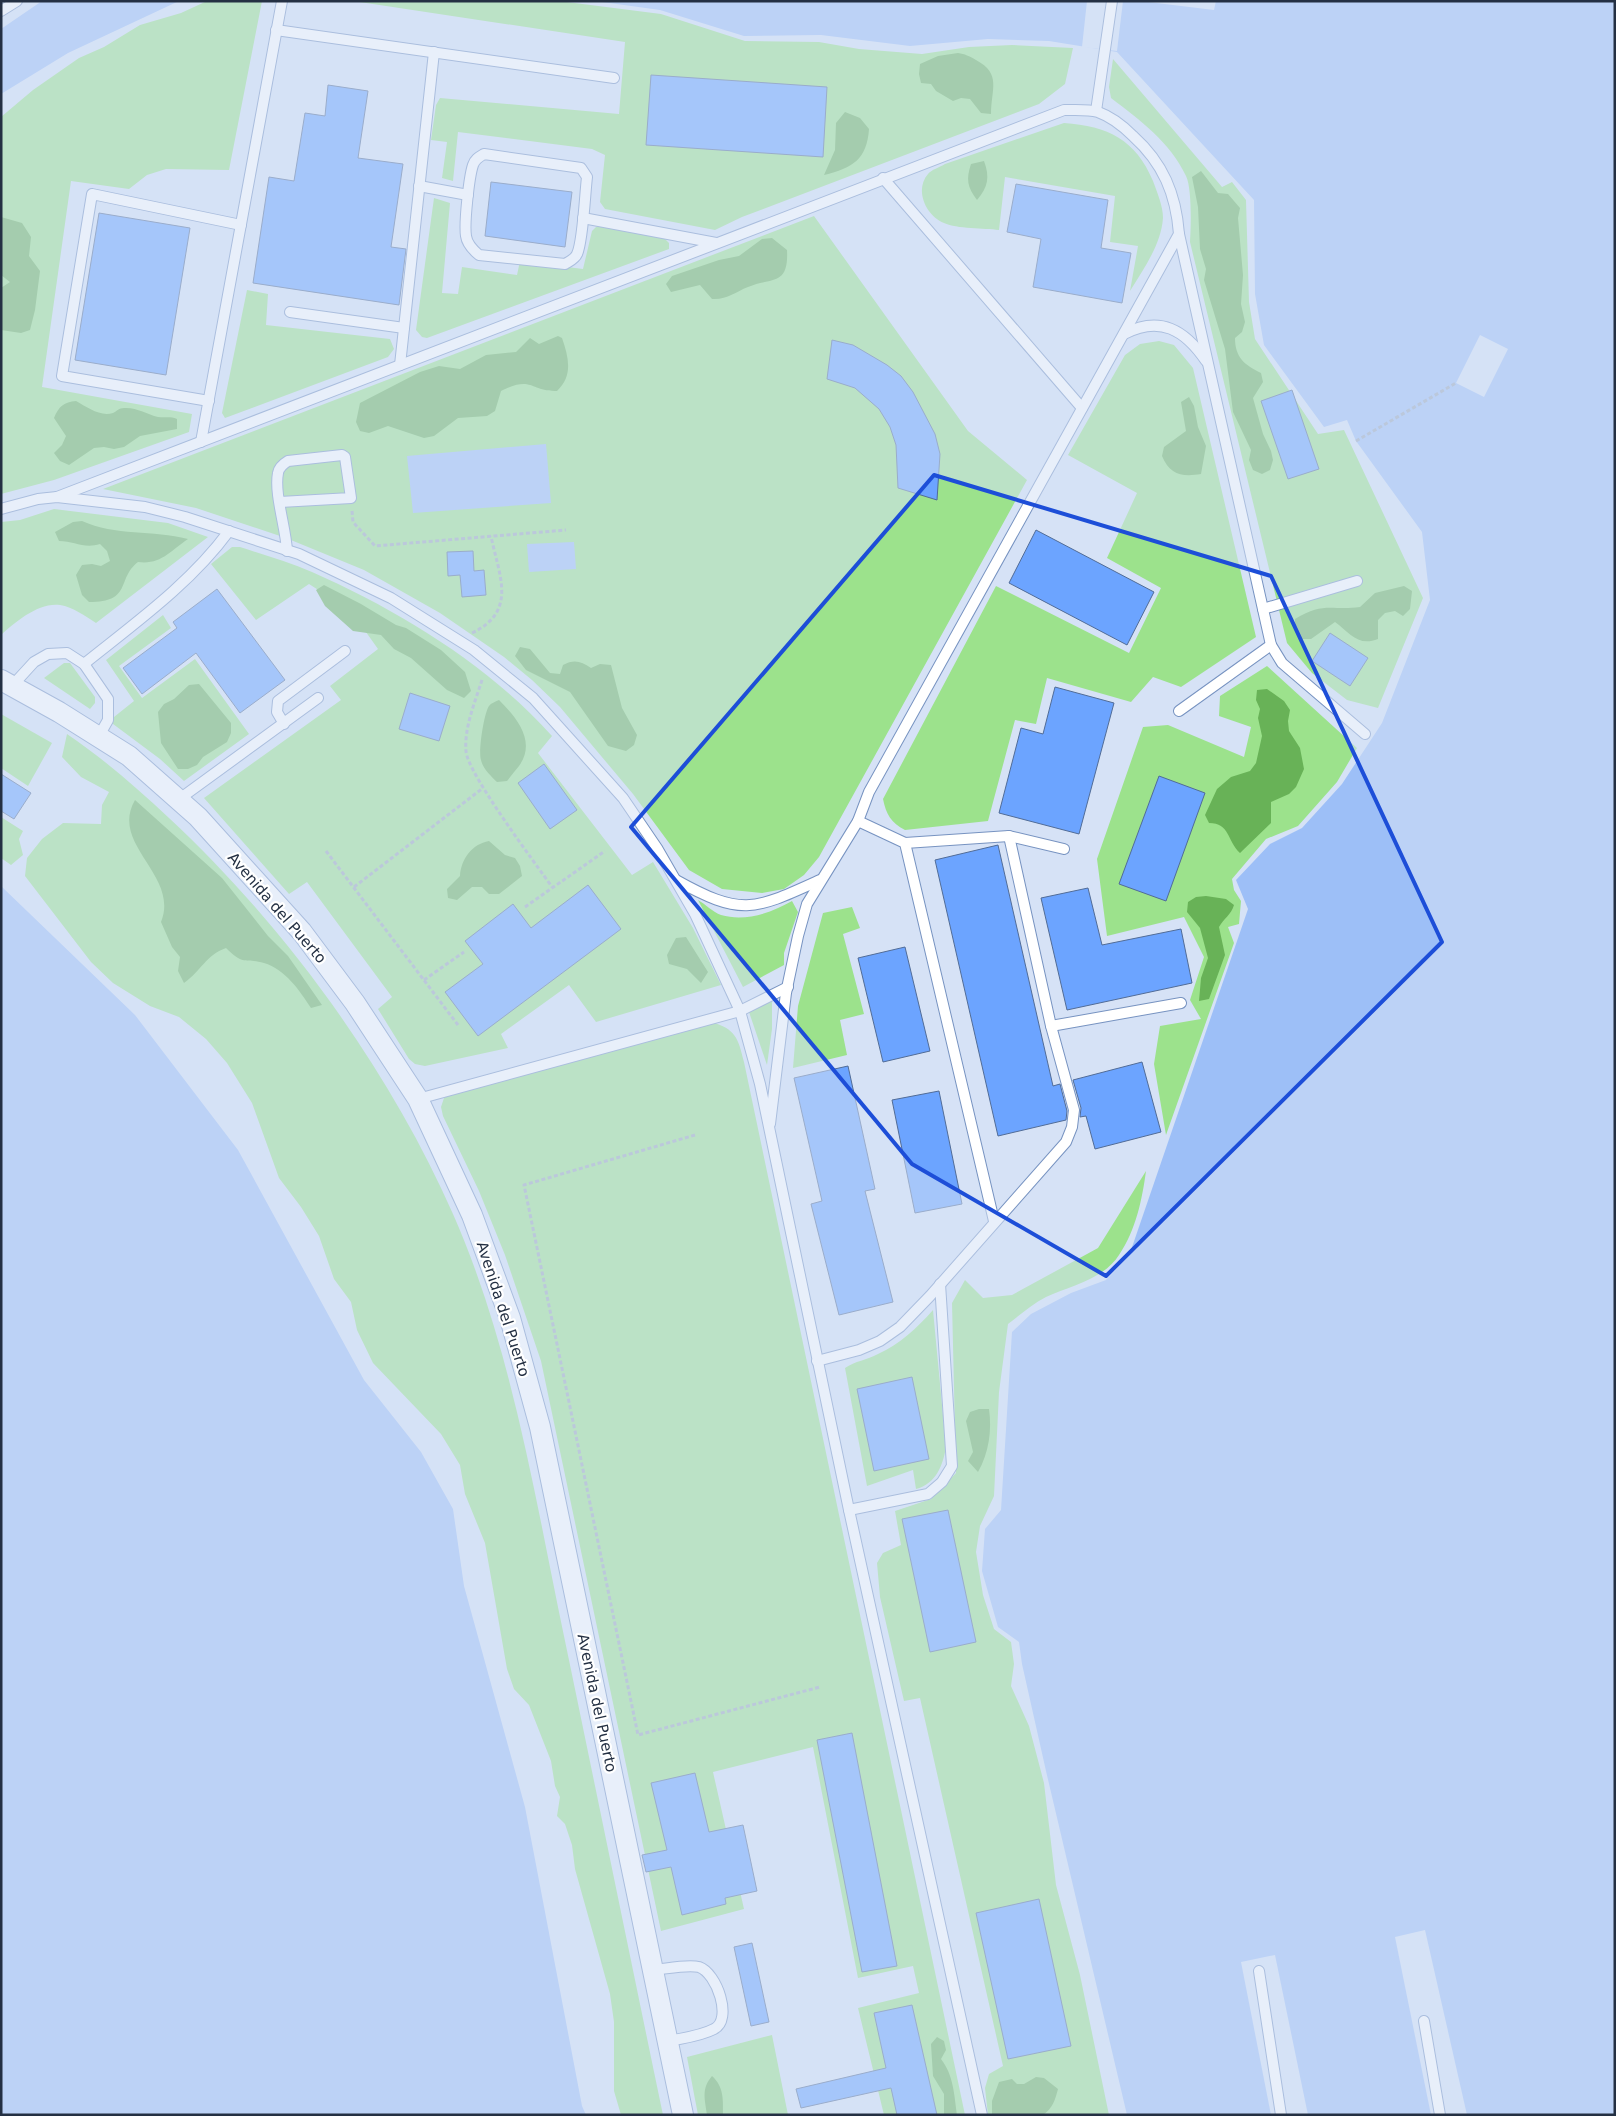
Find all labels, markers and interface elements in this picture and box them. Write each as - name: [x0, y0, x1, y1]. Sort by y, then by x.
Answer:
- street label: Avenida del Puerto: [224, 849, 330, 967]
- street label: Avenida del Puerto: [473, 1239, 533, 1379]
- street label: Avenida del Puerto: [574, 1632, 620, 1774]

